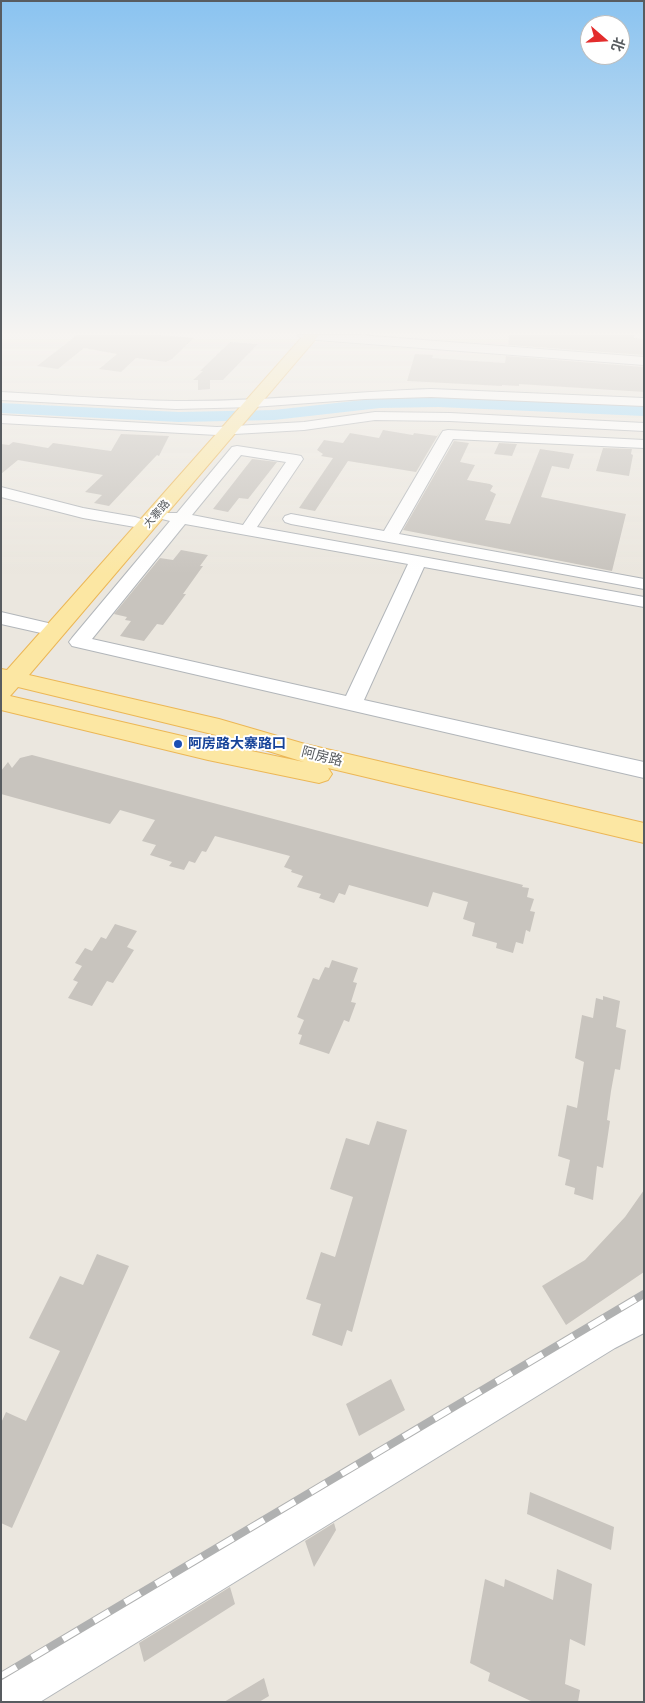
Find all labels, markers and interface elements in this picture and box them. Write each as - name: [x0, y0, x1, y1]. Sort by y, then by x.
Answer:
- north arrow: [580, 15, 630, 65]
- text: 北: [607, 35, 630, 54]
- street label: 大寨路: [141, 497, 173, 531]
- place label: 阿房路大寨路口: [188, 736, 286, 752]
- marker: 阿房路大寨路口: [172, 738, 184, 750]
- street label: 阿房路: [300, 744, 344, 770]

